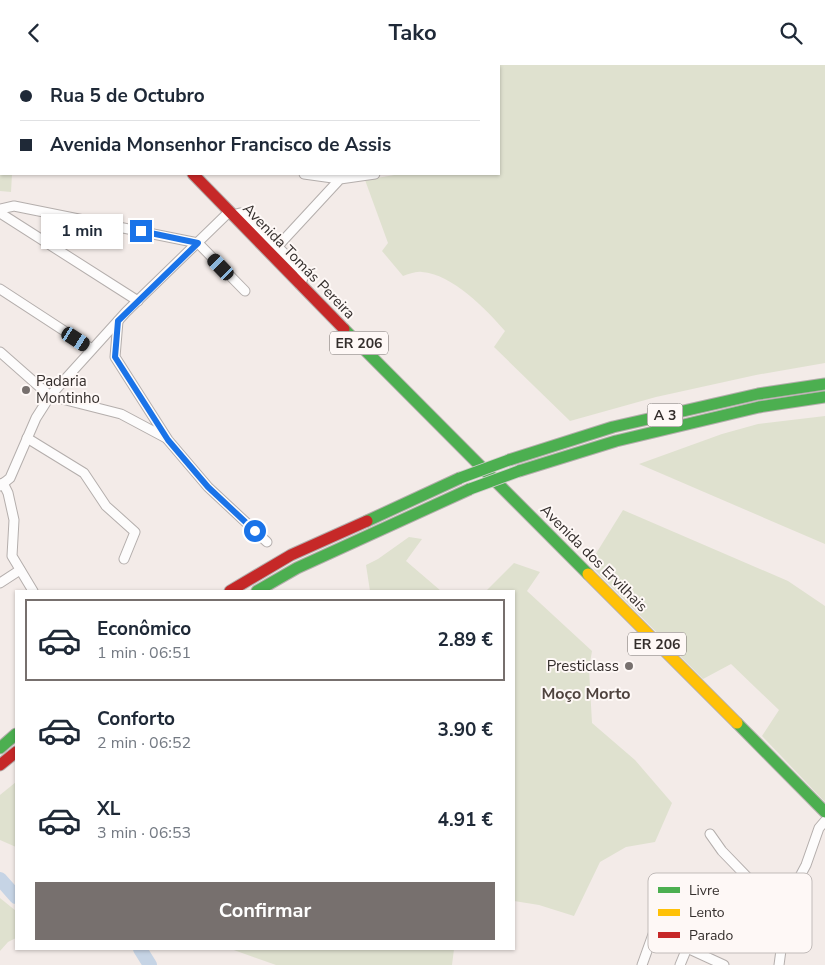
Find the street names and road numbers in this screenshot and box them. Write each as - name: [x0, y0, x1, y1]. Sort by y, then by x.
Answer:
- street label: Avenida Tomás Pereira: [238, 199, 360, 323]
- road number: ER 206: [330, 331, 388, 355]
- road number: A 3: [648, 403, 682, 427]
- street label: Avenida dos Ervilhais: [536, 500, 652, 616]
- road number: ER 206: [628, 633, 686, 655]

